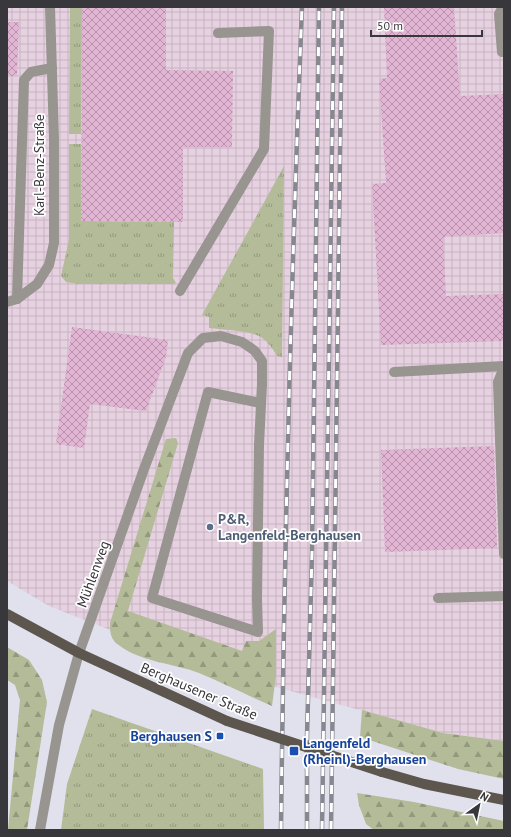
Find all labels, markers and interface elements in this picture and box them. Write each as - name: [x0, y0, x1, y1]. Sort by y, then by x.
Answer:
- scale bar: [371, 12, 482, 38]
- text: 50 m: [377, 18, 403, 33]
- street label: Karl-Benz-Straße: [30, 114, 48, 216]
- place label: P&R, Langenfeld-Berghausen: [218, 510, 361, 544]
- marker: P&R, Langenfeld-Berghausen: [205, 522, 215, 532]
- street label: Mühlenweg: [73, 538, 113, 610]
- street label: Berghausener Straße: [138, 658, 260, 724]
- place label: Berghausen S: [130, 727, 212, 745]
- marker: Berghausen S: [215, 731, 225, 741]
- place label: Langenfeld (Rheinl)-Berghausen: [303, 734, 426, 768]
- marker: Langenfeld (Rheinl)-Berghausen: [288, 745, 300, 757]
- north arrow: [459, 785, 499, 825]
- text: N: [478, 789, 491, 804]

